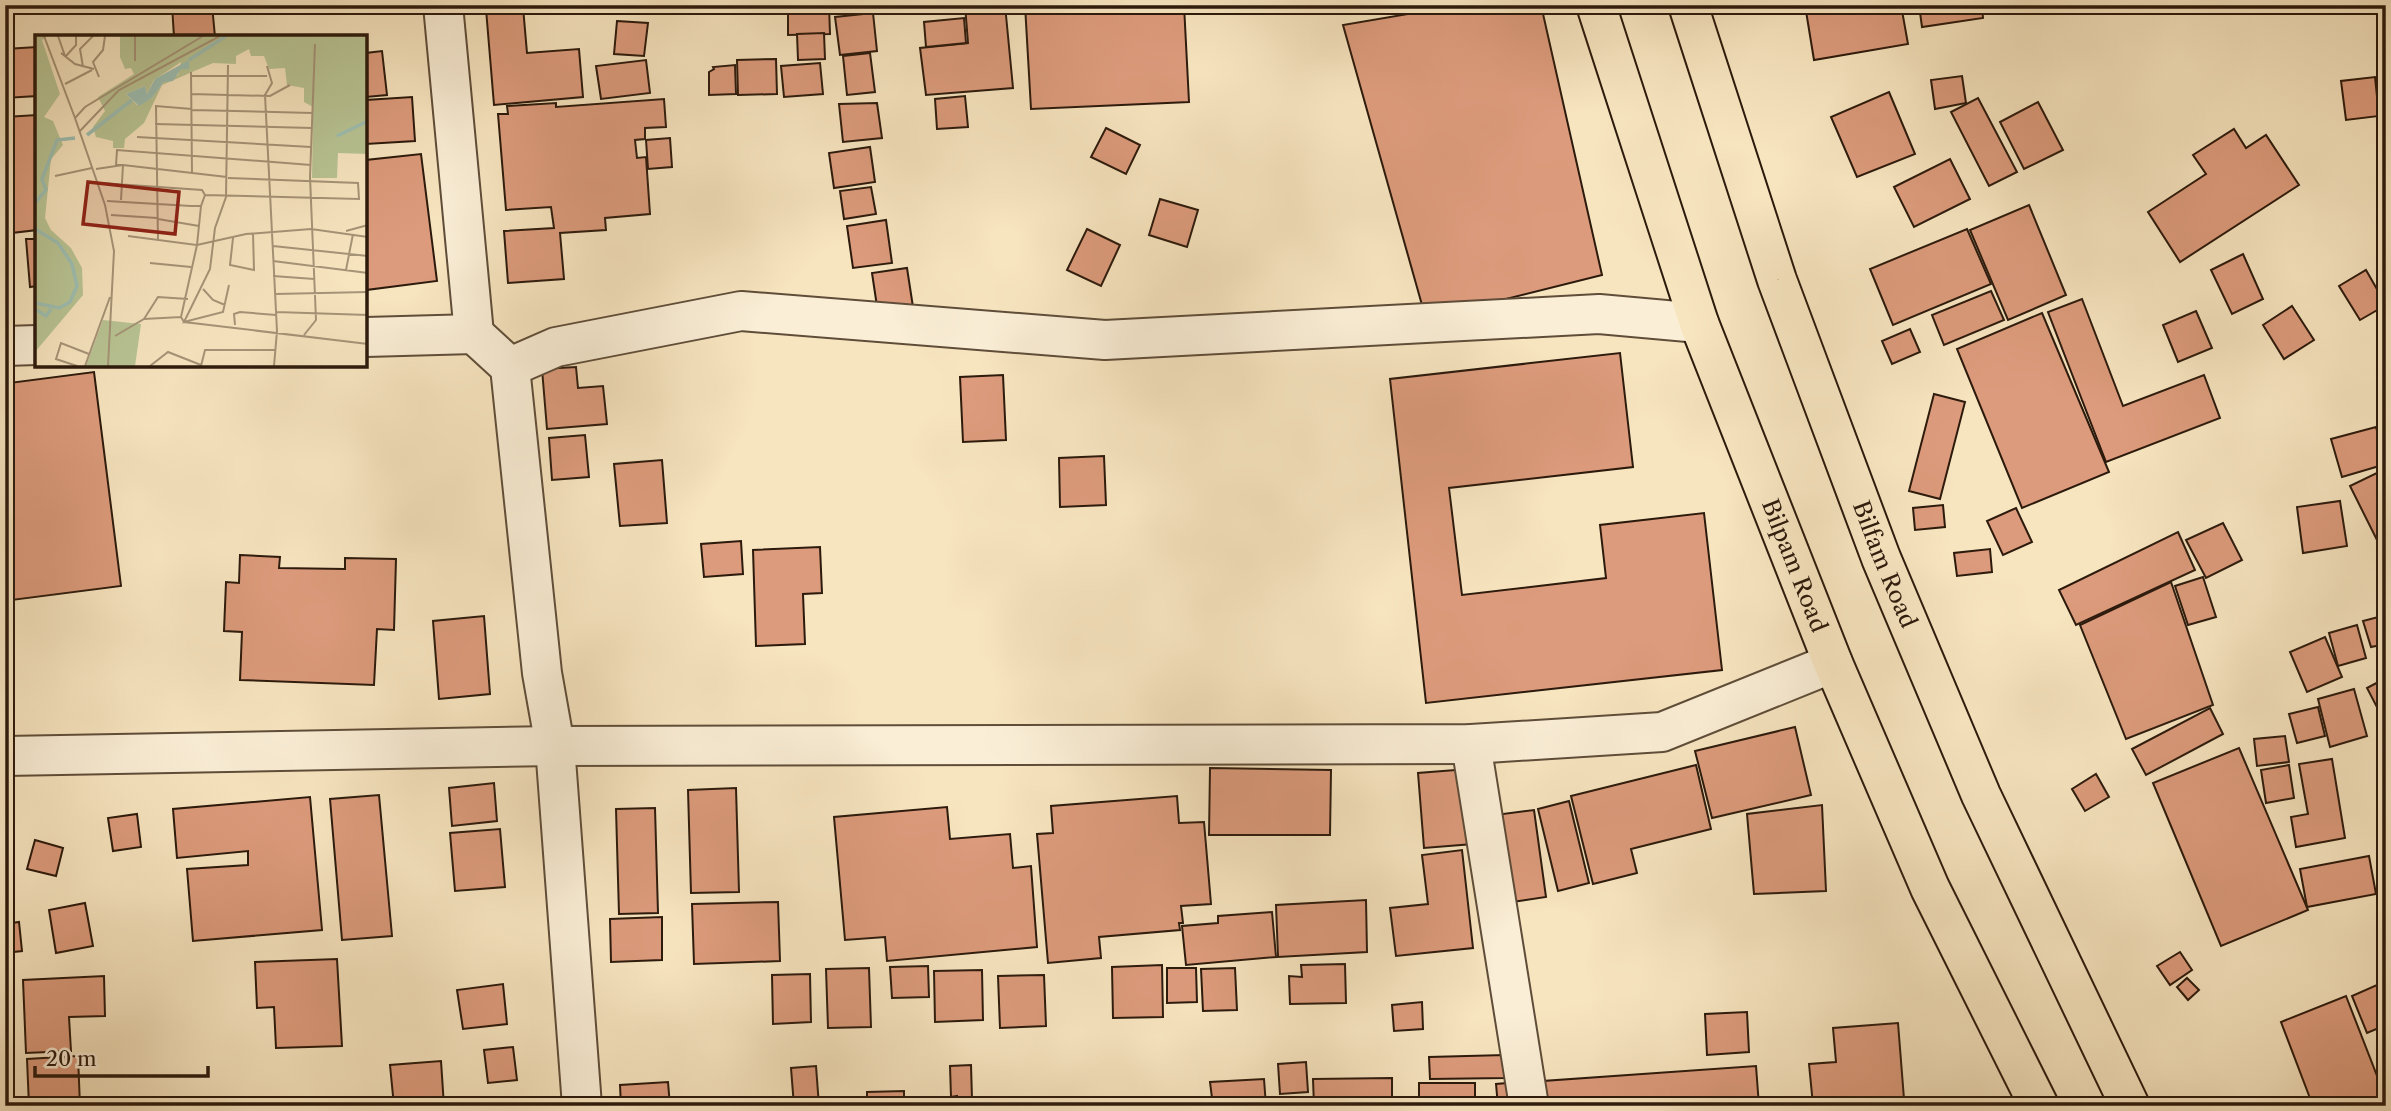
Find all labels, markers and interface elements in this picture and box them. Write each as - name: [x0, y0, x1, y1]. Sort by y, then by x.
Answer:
- inset map: [35, 35, 368, 368]
- street label: Bilpam Road: [1756, 495, 1833, 636]
- street label: Bilfam Road: [1847, 497, 1923, 632]
- scale bar: [35, 1034, 208, 1078]
- text: 20 m: [46, 1046, 97, 1071]

